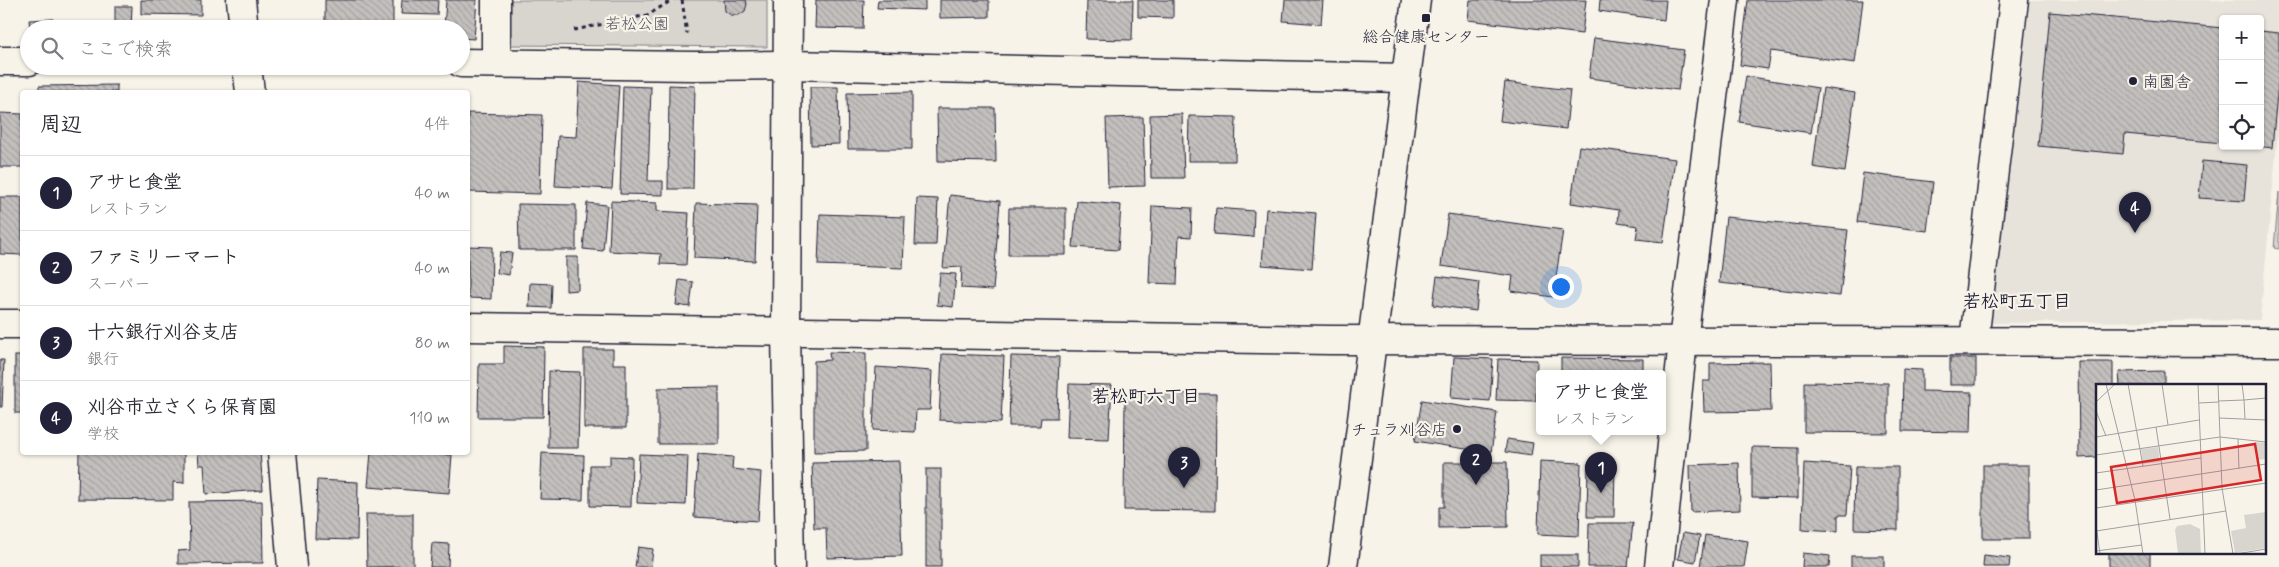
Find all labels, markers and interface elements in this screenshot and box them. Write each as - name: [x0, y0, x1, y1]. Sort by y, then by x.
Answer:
- marker: 総合健康センター: [1420, 12, 1432, 24]
- park label: 若松公園: [605, 14, 669, 35]
- map controls: [2219, 15, 2264, 150]
- button: +: [2219, 15, 2264, 60]
- search box: [20, 20, 470, 75]
- place label: 総合健康センター: [1362, 27, 1490, 48]
- icon: search: [38, 34, 66, 62]
- text: ここで検索: [78, 37, 173, 62]
- button: −: [2219, 60, 2264, 105]
- place label: 南園舎: [2143, 72, 2191, 93]
- marker: 南園舎: [2127, 75, 2139, 87]
- button: locate: [2219, 105, 2264, 150]
- text: 周辺: [40, 111, 82, 139]
- text: 4件: [425, 114, 450, 135]
- text: アサヒ食堂: [87, 170, 182, 195]
- text: 1: [52, 183, 60, 204]
- text: 40 m: [414, 183, 450, 204]
- pin: 4: [2119, 192, 2151, 233]
- text: レストラン: [87, 199, 168, 220]
- text: ファミリーマート: [87, 245, 240, 270]
- text: 2: [52, 258, 60, 279]
- text: 40 m: [414, 258, 450, 279]
- text: スーパー: [87, 274, 150, 295]
- your location: [1548, 274, 1574, 300]
- district label: 若松町五丁目: [1963, 290, 2071, 314]
- text: 十六銀行刈谷支店: [87, 320, 239, 345]
- text: 3: [52, 333, 60, 354]
- text: 80 m: [415, 333, 450, 354]
- text: 銀行: [87, 349, 119, 370]
- popup: [1536, 370, 1666, 435]
- text: アサヒ食堂: [1553, 380, 1649, 405]
- inset map: [2096, 384, 2266, 554]
- district label: 若松町六丁目: [1092, 385, 1200, 409]
- text: 刈谷市立さくら保育園: [87, 395, 277, 420]
- text: 4: [51, 408, 61, 429]
- text: 110 m: [409, 408, 450, 429]
- text: レストラン: [1553, 409, 1635, 430]
- place label: チュラ刈谷店: [1351, 420, 1447, 441]
- marker: チュラ刈谷店: [1451, 423, 1463, 435]
- text: 学校: [87, 424, 119, 445]
- pin: 2: [1460, 444, 1492, 485]
- pin: 3: [1168, 447, 1200, 488]
- pin: 1: [1585, 452, 1617, 493]

